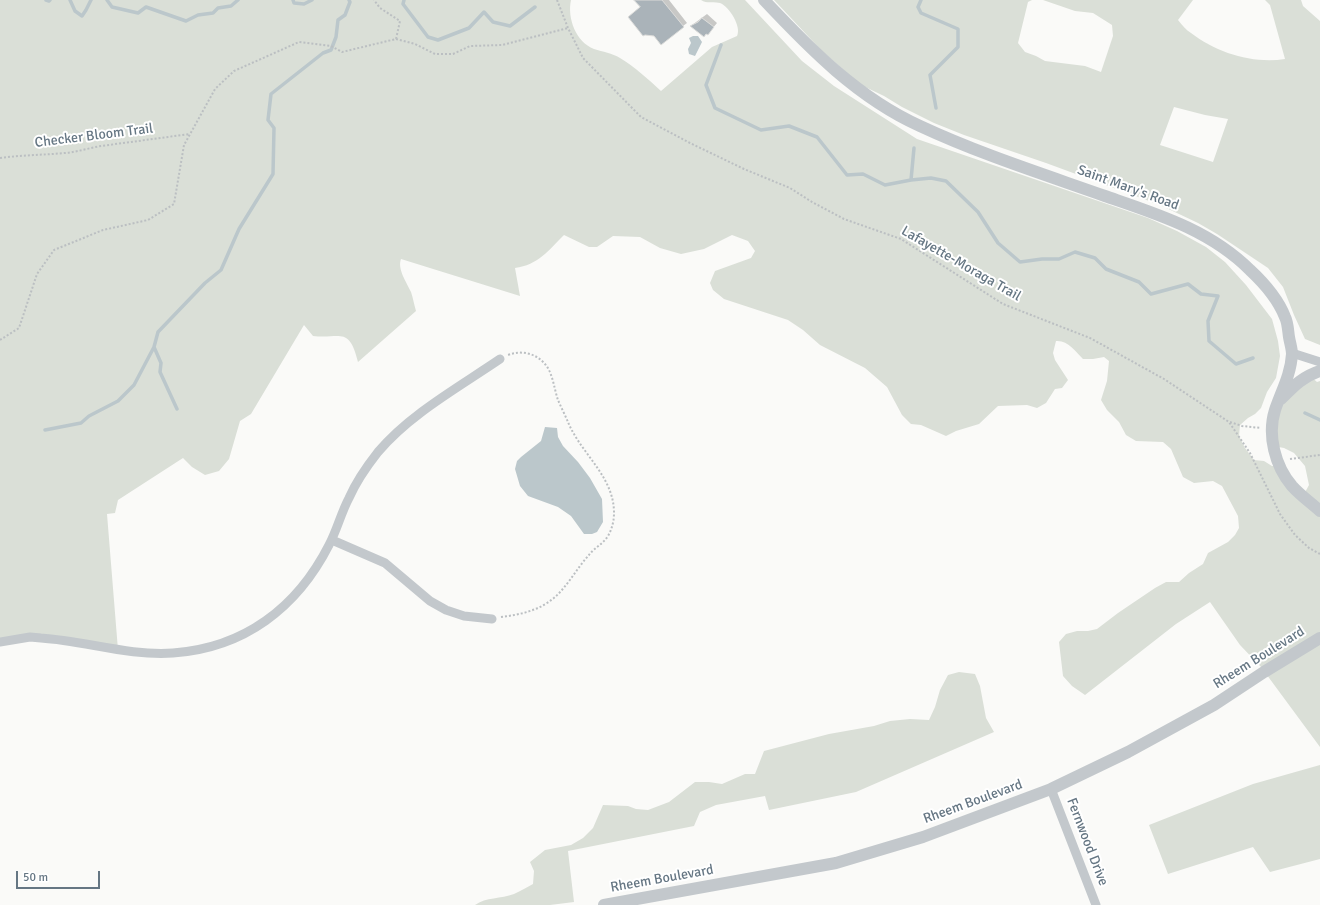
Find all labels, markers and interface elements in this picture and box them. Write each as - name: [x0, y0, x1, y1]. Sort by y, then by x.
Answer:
- street label: Checker Bloom Trail: [34, 120, 154, 152]
- street label: Saint Mary's Road: [1075, 162, 1181, 214]
- street label: Lafayette-Moraga Trail: [898, 223, 1024, 305]
- street label: Rheem Boulevard: [1210, 623, 1308, 693]
- street label: Rheem Boulevard: [921, 776, 1025, 828]
- street label: Fernwood Drive: [1063, 796, 1111, 888]
- street label: Rheem Boulevard: [609, 862, 715, 896]
- scale bar: [18, 863, 102, 889]
- text: 50 m: [23, 870, 48, 885]

